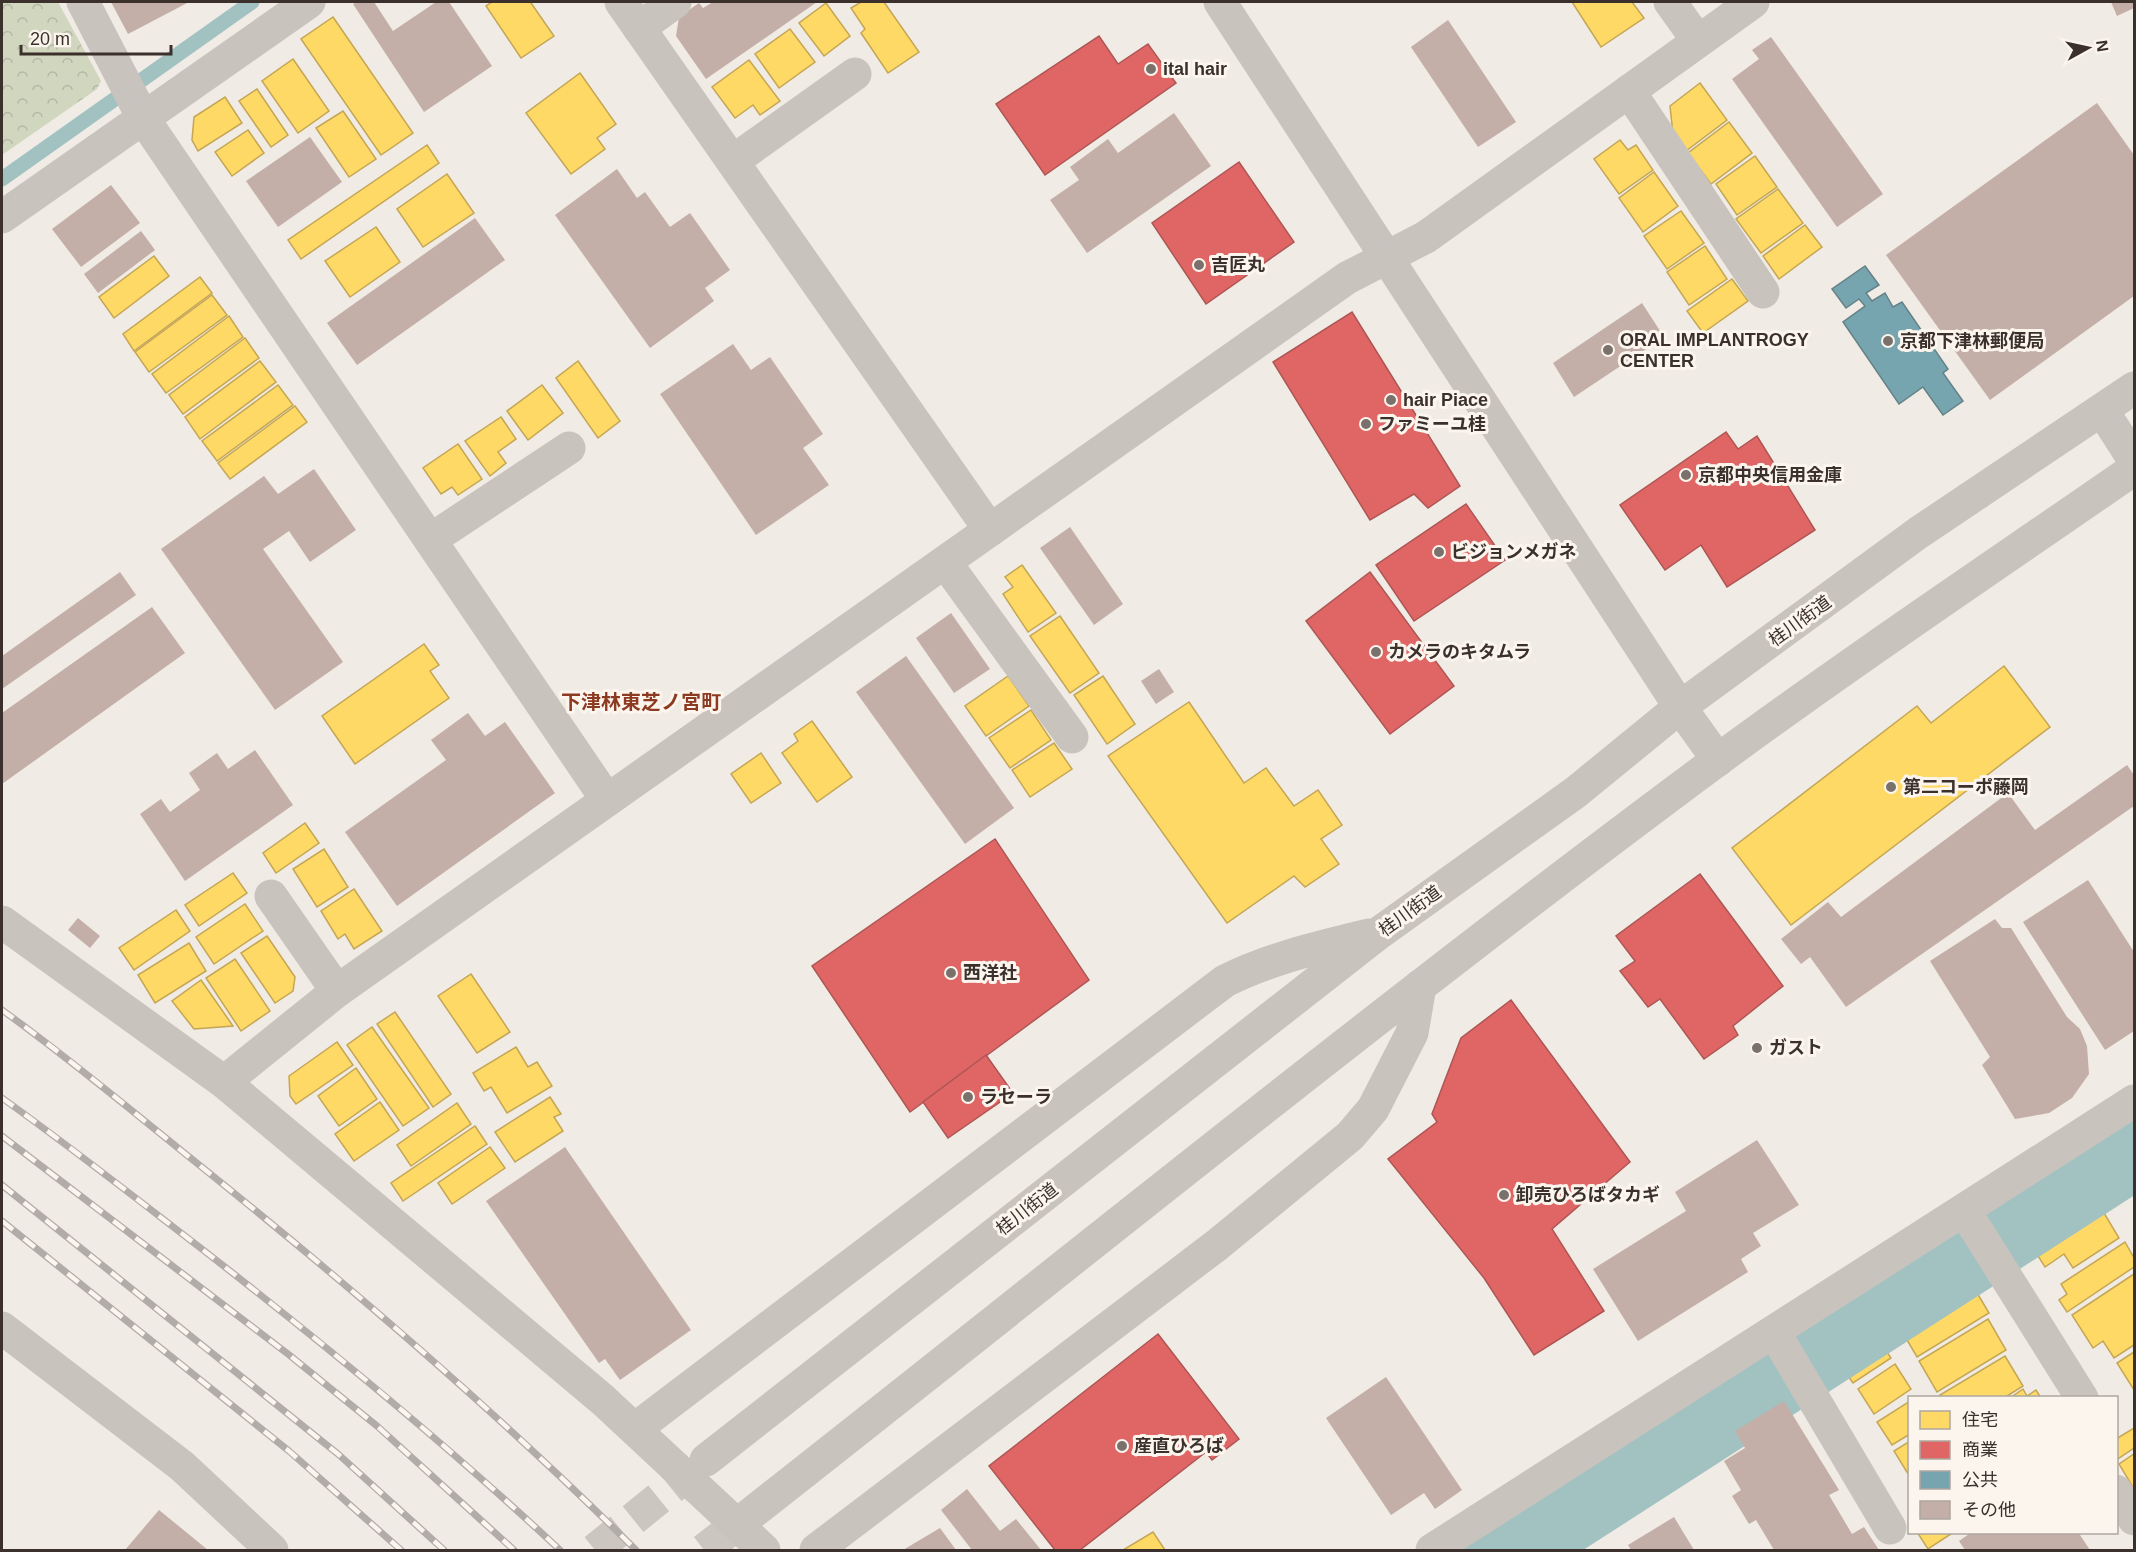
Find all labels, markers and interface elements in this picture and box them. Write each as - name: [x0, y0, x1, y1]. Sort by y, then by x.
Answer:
- scale bar: [21, 18, 171, 56]
- north arrow: [2058, 18, 2118, 78]
- text: 20 m: [30, 29, 70, 49]
- text: N: [2093, 39, 2112, 53]
- place label: ital hair: [1163, 59, 1227, 79]
- marker: ital hair: [1144, 62, 1158, 76]
- place label: 吉匠丸: [1211, 255, 1265, 275]
- marker: 吉匠丸: [1192, 258, 1206, 272]
- place label: ORAL IMPLANTROGY CENTER: [1620, 330, 1809, 371]
- place label: 京都下津林郵便局: [1900, 331, 2044, 351]
- marker: 京都下津林郵便局: [1881, 334, 1895, 348]
- marker: ORAL IMPLANTROGY CENTER: [1601, 343, 1615, 357]
- place label: hair Piace: [1403, 390, 1488, 410]
- marker: hair Piace: [1384, 393, 1398, 407]
- place label: ファミーユ桂: [1378, 414, 1486, 434]
- marker: ファミーユ桂: [1359, 417, 1373, 431]
- place label: 京都中央信用金庫: [1698, 465, 1842, 485]
- marker: 京都中央信用金庫: [1679, 468, 1693, 482]
- place label: ビジョンメガネ: [1451, 542, 1576, 562]
- marker: ビジョンメガネ: [1432, 545, 1446, 559]
- street label: 桂川街道: [1765, 592, 1835, 650]
- place label: カメラのキタムラ: [1388, 642, 1531, 662]
- marker: カメラのキタムラ: [1369, 645, 1383, 659]
- district label: 下津林東芝ノ宮町: [561, 691, 721, 713]
- place label: 第二コーポ藤岡: [1903, 777, 2029, 797]
- marker: 第二コーポ藤岡: [1884, 780, 1898, 794]
- street label: 桂川街道: [1375, 882, 1445, 940]
- place label: 西洋社: [963, 963, 1017, 983]
- marker: 西洋社: [944, 966, 958, 980]
- place label: ガスト: [1769, 1038, 1823, 1058]
- marker: ガスト: [1750, 1041, 1764, 1055]
- place label: ラセーラ: [980, 1087, 1052, 1107]
- marker: ラセーラ: [961, 1090, 975, 1104]
- street label: 桂川街道: [992, 1179, 1062, 1239]
- place label: 卸売ひろばタカギ: [1516, 1184, 1660, 1205]
- marker: 卸売ひろばタカギ: [1497, 1188, 1511, 1202]
- legend: [1908, 1396, 2118, 1534]
- text: 住宅: [1962, 1410, 1998, 1430]
- place label: 産直ひろば: [1134, 1436, 1224, 1456]
- marker: 産直ひろば: [1115, 1439, 1129, 1453]
- text: 商業: [1962, 1440, 1998, 1460]
- text: 公共: [1962, 1470, 1998, 1490]
- text: その他: [1962, 1500, 2016, 1520]

